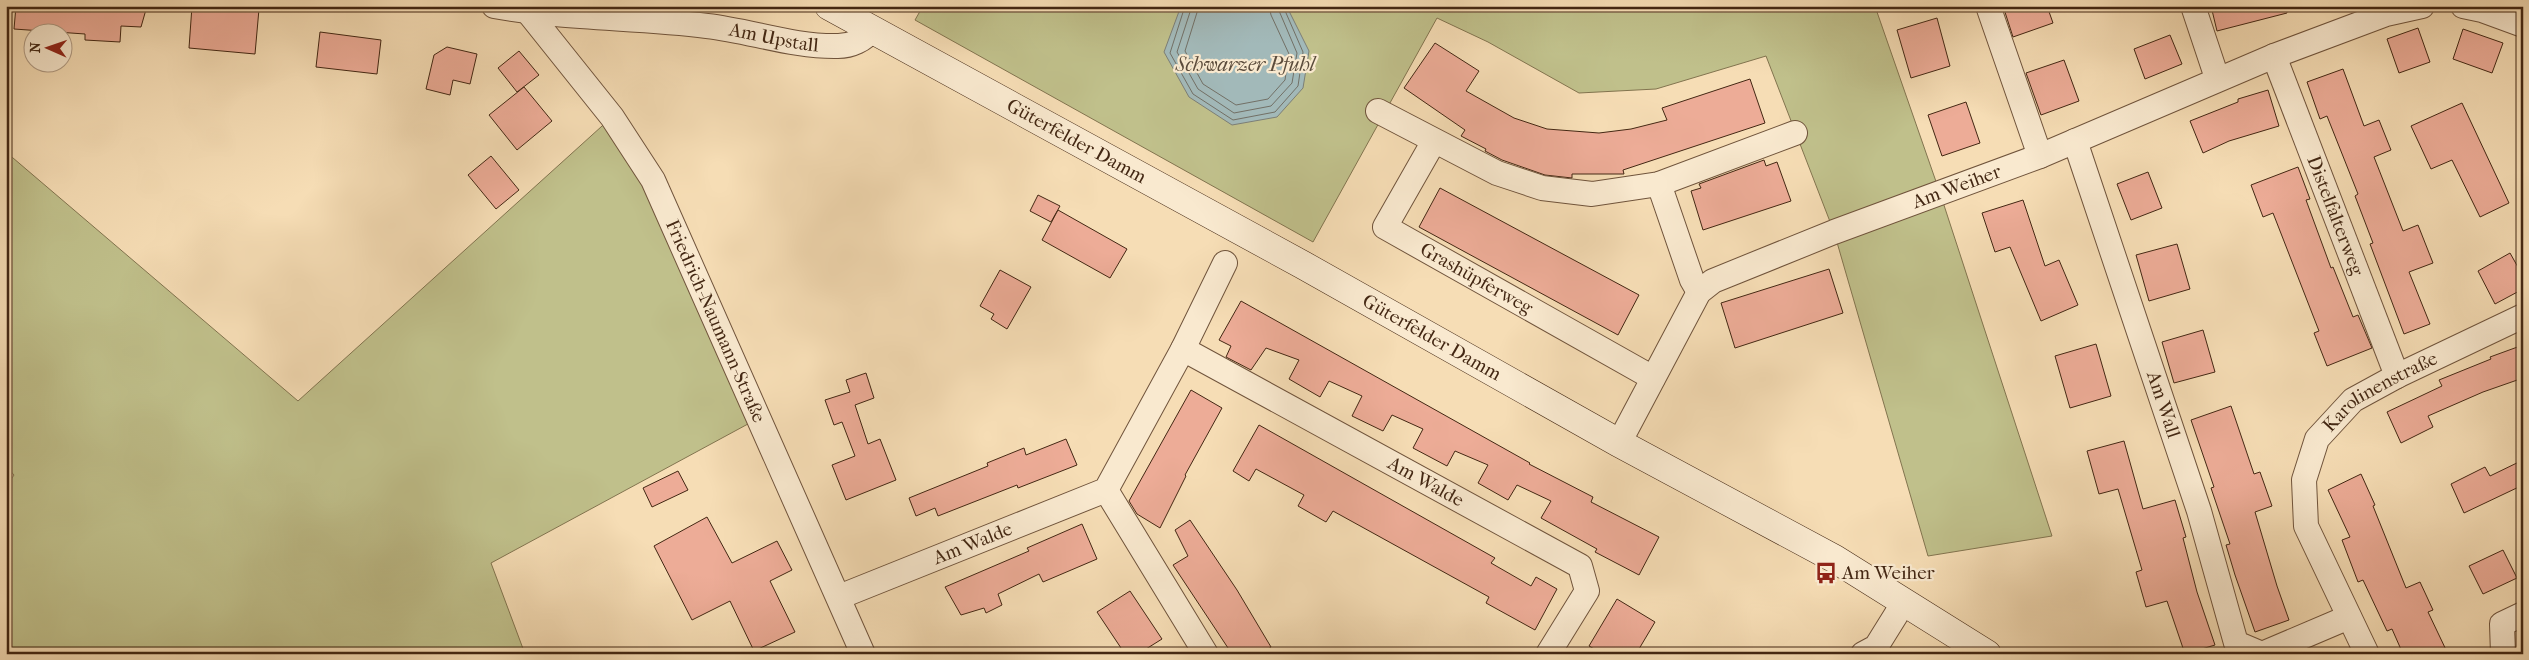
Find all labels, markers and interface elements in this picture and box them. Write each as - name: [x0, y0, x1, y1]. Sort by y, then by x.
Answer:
- street label: Am Upstall: [726, 18, 819, 56]
- north arrow: [22, 22, 72, 72]
- text: N: [27, 42, 44, 53]
- water label: Schwarzer Pfuhl: [1174, 53, 1317, 76]
- street label: Güterfelder Damm: [1003, 94, 1150, 188]
- street label: Distelfalterweg: [2302, 153, 2369, 279]
- street label: Am Weiher: [1908, 160, 2005, 213]
- street label: Friedrich-Naumann-Straße: [661, 216, 770, 426]
- street label: Grashüpferweg: [1416, 238, 1537, 319]
- street label: Güterfelder Damm: [1359, 290, 1505, 385]
- street label: Karolinenstraße: [2318, 347, 2441, 436]
- street label: Am Wall: [2142, 367, 2185, 441]
- street label: Am Walde: [1383, 452, 1468, 511]
- street label: Am Walde: [929, 518, 1015, 570]
- bus stop icon: Am Weiher: [1813, 560, 1839, 586]
- place label: Am Weiher: [1841, 562, 1936, 584]

